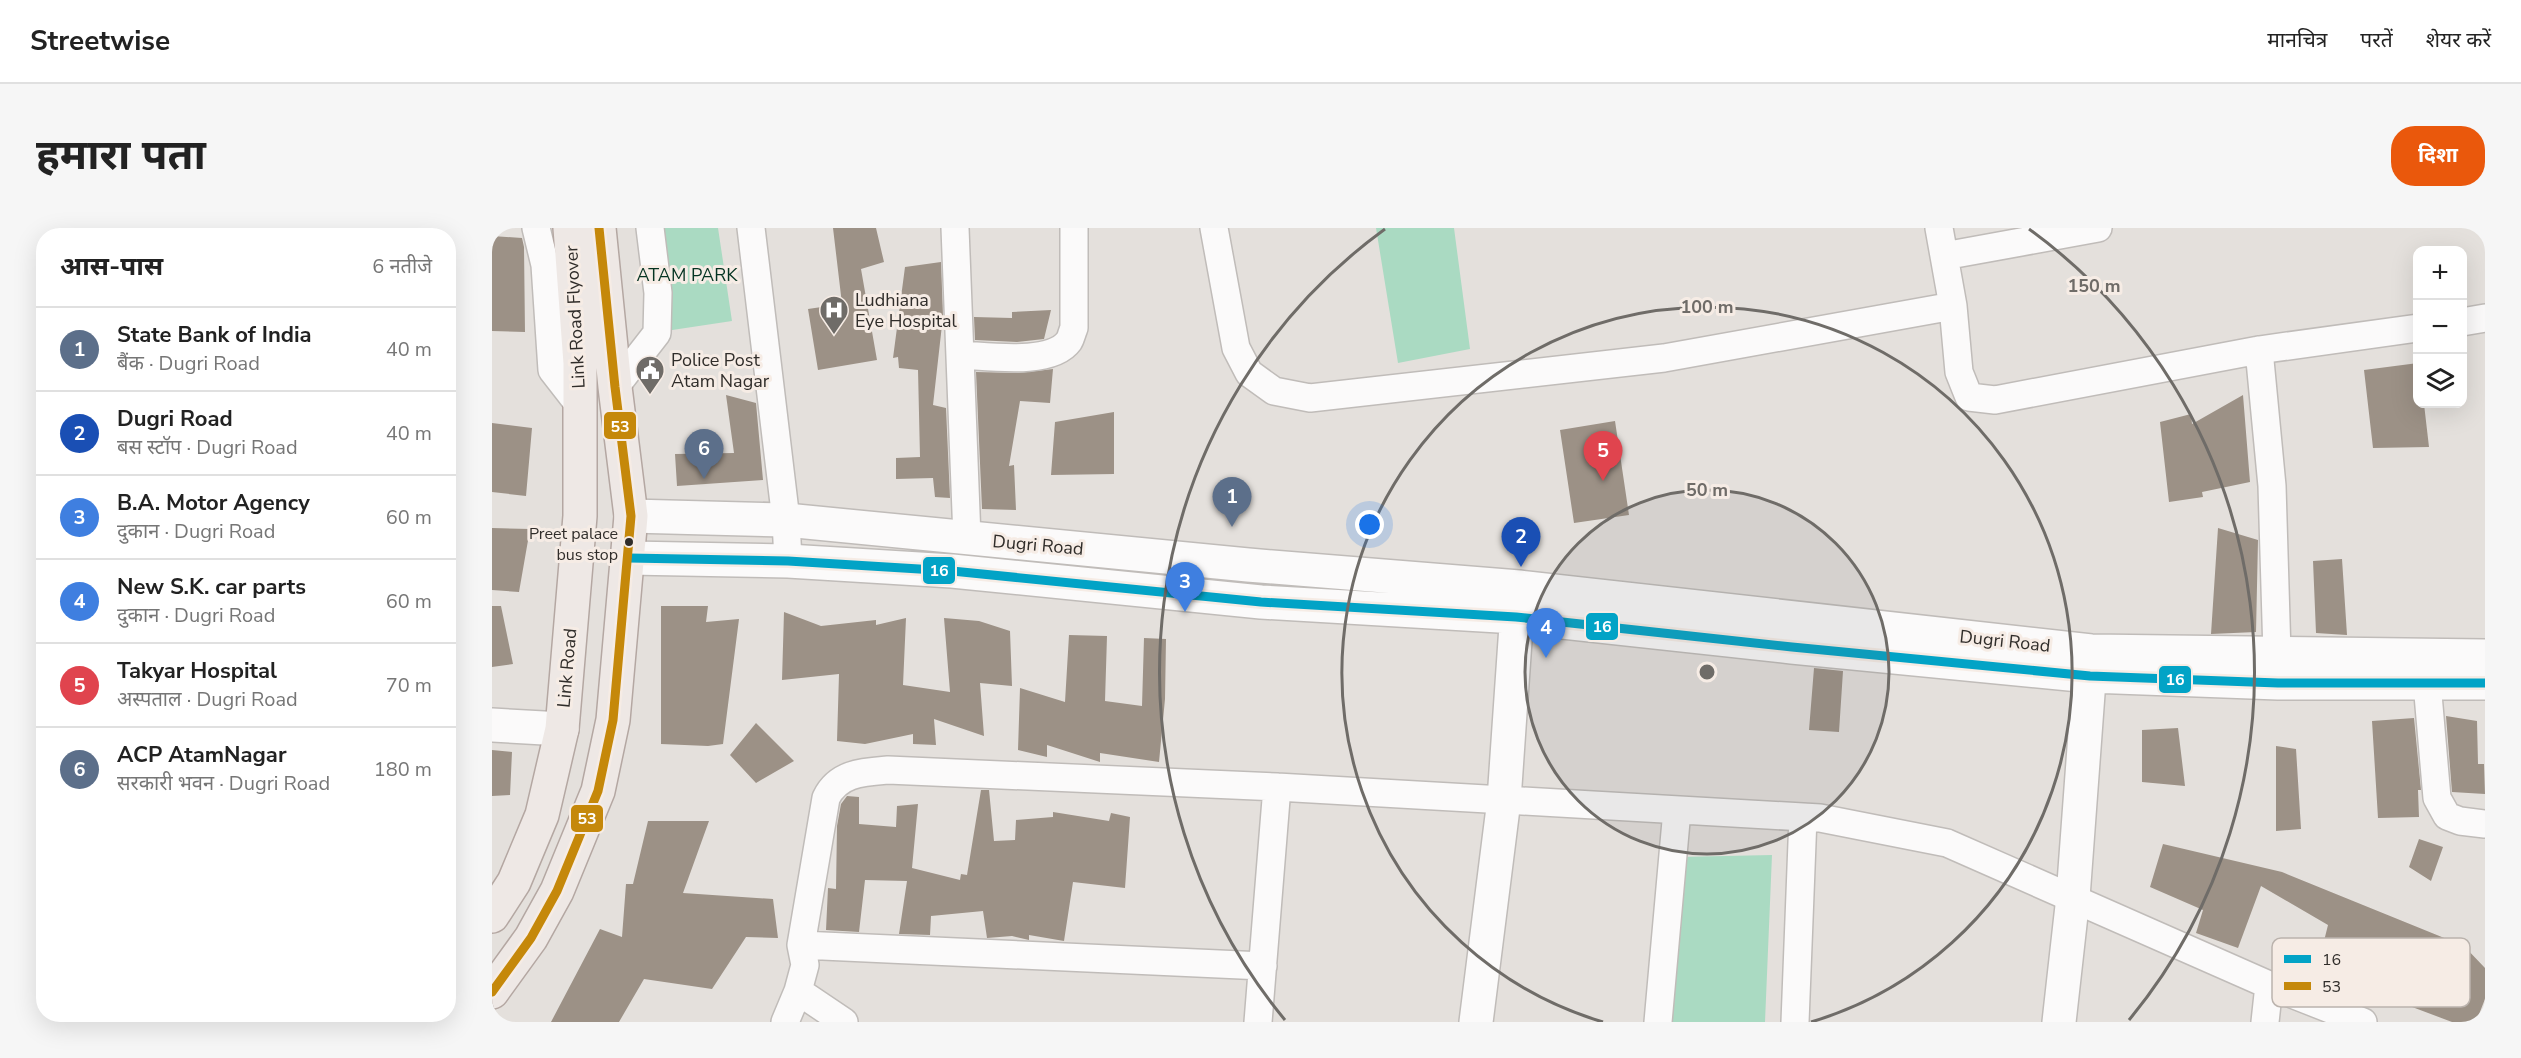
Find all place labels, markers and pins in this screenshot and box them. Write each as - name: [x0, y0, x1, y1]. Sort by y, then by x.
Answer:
- place label: Ludhiana Eye Hospital: [855, 288, 958, 333]
- hospital icon: Ludhiana Eye Hospital: [818, 294, 850, 336]
- place label: Police Post Atam Nagar: [671, 348, 770, 393]
- public building icon: Police Post Atam Nagar: [634, 354, 666, 396]
- pin: 6: [684, 430, 724, 479]
- pin: 5: [1584, 432, 1622, 481]
- pin: 1: [1212, 478, 1252, 527]
- pin: 2: [1502, 518, 1540, 567]
- place label: Preet palace bus stop: [529, 523, 618, 566]
- marker: Preet palace bus stop: [623, 536, 635, 548]
- pin: 3: [1166, 562, 1204, 612]
- pin: 4: [1526, 608, 1566, 658]
- centre of rings: [1697, 662, 1717, 682]

